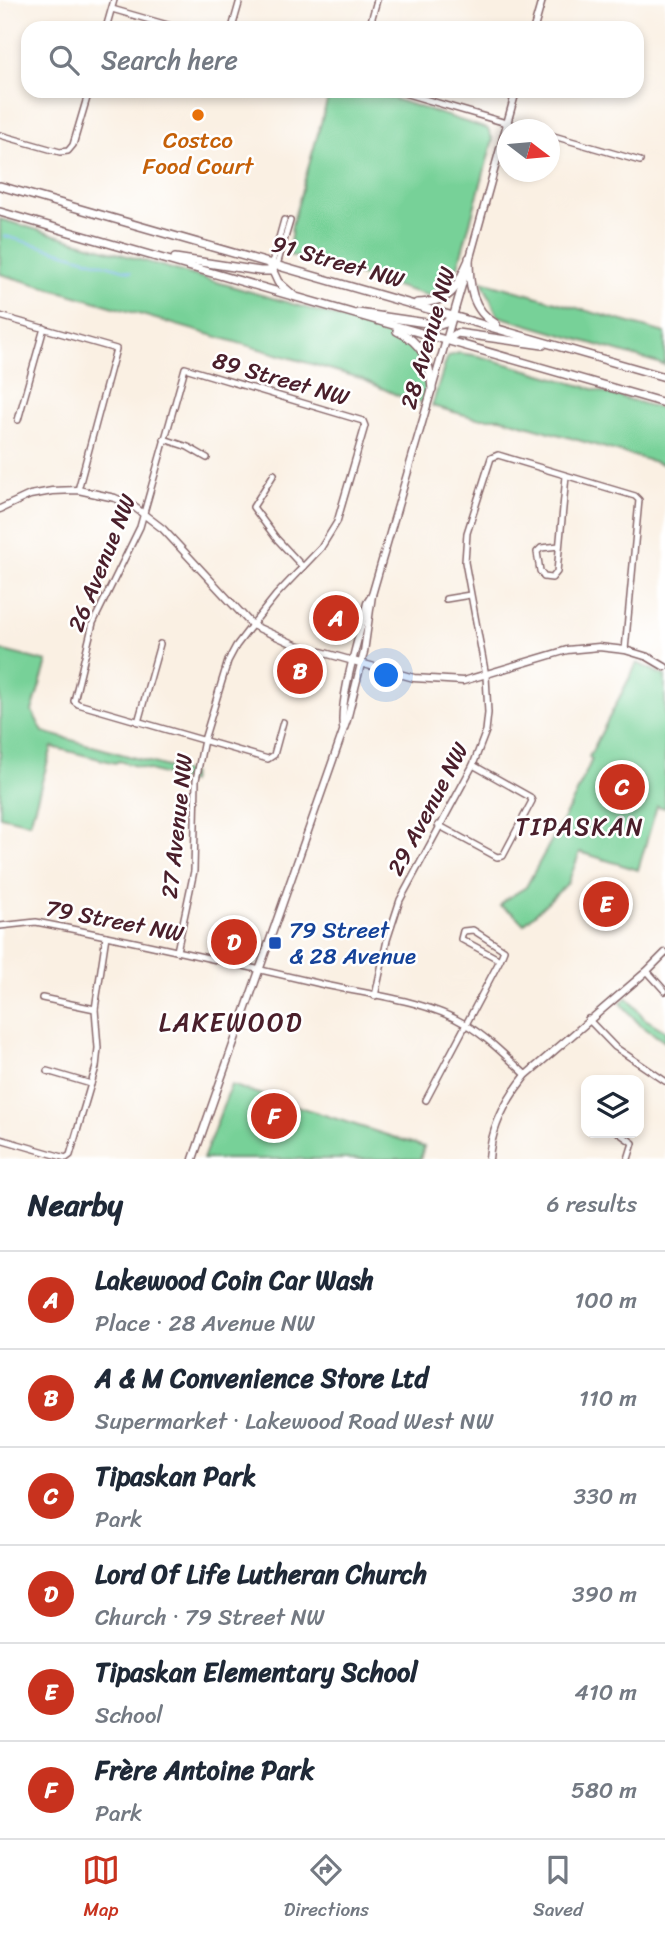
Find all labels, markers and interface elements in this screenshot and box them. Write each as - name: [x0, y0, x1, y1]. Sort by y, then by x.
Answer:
- search box: [21, 21, 644, 98]
- text: Search here: [101, 37, 238, 83]
- icon: search: [45, 41, 83, 79]
- marker: Costco Food Court: [190, 107, 206, 123]
- north arrow: [497, 119, 560, 182]
- place label: Costco Food Court: [143, 120, 255, 187]
- street label: 91 Street NW: [267, 223, 410, 301]
- street label: 28 Avenue NW: [388, 261, 468, 414]
- street label: 89 Street NW: [208, 340, 355, 418]
- street label: 26 Avenue NW: [56, 487, 149, 638]
- pin: A: [313, 592, 359, 644]
- pin: B: [277, 645, 323, 697]
- your location: [369, 658, 403, 692]
- street label: 29 Avenue NW: [375, 734, 481, 883]
- street label: 27 Avenue NW: [149, 750, 205, 901]
- pin: C: [599, 761, 645, 813]
- district label: TIPASKAN: [515, 806, 645, 848]
- pin: E: [583, 878, 629, 930]
- street label: 79 Street NW: [42, 888, 189, 955]
- place label: 79 Street & 28 Avenue: [289, 910, 416, 977]
- pin: D: [211, 916, 257, 968]
- marker: 79 Street & 28 Avenue: [267, 935, 283, 951]
- district label: LAKEWOOD: [159, 999, 303, 1045]
- map controls: [581, 1075, 644, 1138]
- button: layers: [581, 1075, 644, 1138]
- pin: F: [251, 1090, 297, 1142]
- text: Nearby: [28, 1178, 123, 1232]
- text: 6 results: [547, 1184, 637, 1225]
- text: Lakewood Coin Car Wash: [95, 1257, 374, 1303]
- text: A: [43, 1280, 59, 1321]
- text: 100 m: [574, 1280, 637, 1321]
- text: Place · 28 Avenue NW: [95, 1303, 315, 1344]
- text: A & M Convenience Store Ltd: [95, 1355, 428, 1401]
- text: B: [44, 1378, 58, 1419]
- text: 110 m: [579, 1378, 637, 1419]
- text: Supermarket · Lakewood Road West NW: [95, 1401, 493, 1442]
- text: Tipaskan Park: [95, 1453, 256, 1499]
- text: C: [44, 1476, 58, 1517]
- text: 330 m: [574, 1476, 637, 1517]
- text: Park: [95, 1499, 142, 1540]
- text: Lord Of Life Lutheran Church: [95, 1551, 427, 1597]
- text: D: [44, 1574, 58, 1615]
- text: 390 m: [572, 1574, 637, 1615]
- text: Church · 79 Street NW: [95, 1597, 325, 1638]
- text: Tipaskan Elementary School: [95, 1649, 418, 1695]
- text: E: [45, 1672, 57, 1713]
- text: 410 m: [575, 1672, 637, 1713]
- text: School: [95, 1695, 163, 1736]
- text: Frère Antoine Park: [95, 1747, 314, 1793]
- text: F: [45, 1770, 57, 1811]
- text: 580 m: [571, 1770, 637, 1811]
- text: Park: [95, 1793, 142, 1834]
- tab: Map: [82, 1851, 120, 1926]
- tab: Directions: [284, 1851, 369, 1926]
- tab: Saved: [533, 1851, 583, 1926]

